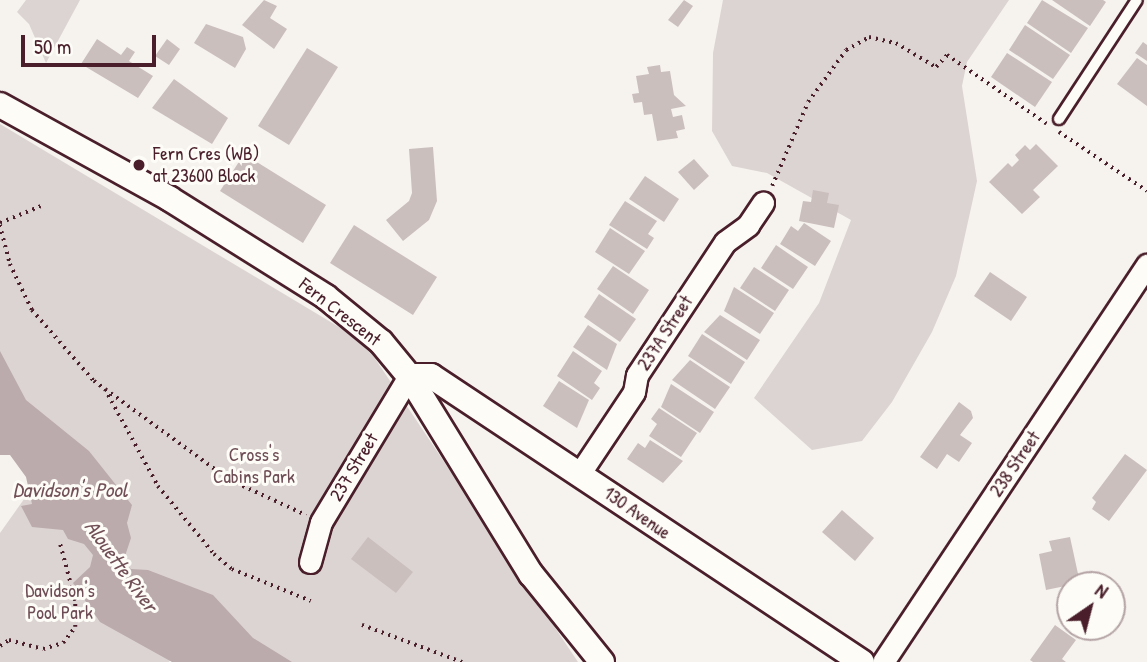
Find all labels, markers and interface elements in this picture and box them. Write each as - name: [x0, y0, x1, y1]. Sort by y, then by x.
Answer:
- scale bar: [24, 21, 159, 65]
- text: 50 m: [34, 32, 71, 61]
- place label: Fern Cres (WB) at 23600 Block: [153, 143, 260, 187]
- marker: Fern Cres (WB) at 23600 Block: [131, 157, 147, 173]
- street label: Fern Crescent: [295, 273, 385, 351]
- street label: 237A Street: [632, 291, 698, 375]
- street label: 238 Street: [985, 427, 1045, 501]
- street label: 237 Street: [325, 429, 383, 505]
- park label: Cross's Cabins Park: [213, 444, 295, 488]
- water label: Davidson's Pool: [13, 477, 127, 503]
- street label: 130 Avenue: [599, 482, 675, 544]
- water label: Alouette River: [79, 515, 163, 617]
- north arrow: [1056, 571, 1126, 641]
- text: N: [1090, 577, 1113, 604]
- park label: Davidson's Pool Park: [25, 580, 95, 624]

